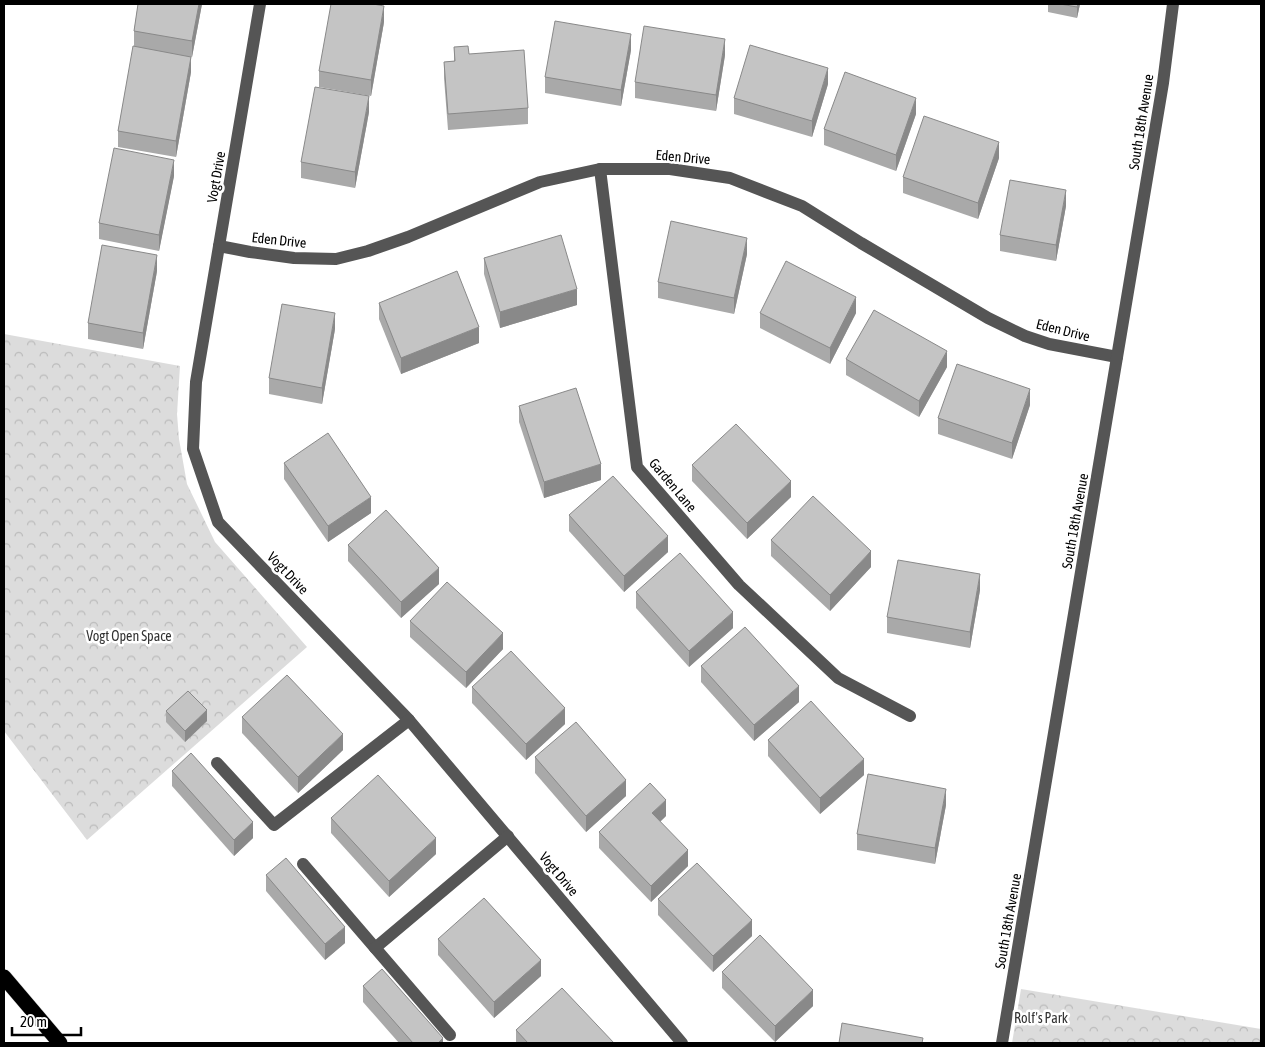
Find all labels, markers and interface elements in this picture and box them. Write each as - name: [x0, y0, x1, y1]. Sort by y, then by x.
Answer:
- street label: South 18th Avenue: [1126, 73, 1156, 171]
- street label: Eden Drive: [655, 147, 711, 167]
- street label: Vogt Drive: [204, 150, 228, 204]
- street label: Eden Drive: [251, 229, 307, 251]
- street label: Eden Drive: [1034, 316, 1092, 344]
- street label: Garden Lane: [646, 455, 700, 515]
- street label: South 18th Avenue: [1059, 472, 1091, 570]
- street label: Vogt Drive: [264, 549, 312, 597]
- park label: Vogt Open Space: [86, 628, 172, 644]
- street label: Vogt Drive: [536, 849, 582, 899]
- street label: South 18th Avenue: [992, 872, 1024, 970]
- scale bar: [12, 1004, 81, 1036]
- park label: Rolf's Park: [1014, 1010, 1068, 1026]
- text: 20 m: [20, 1013, 47, 1030]

